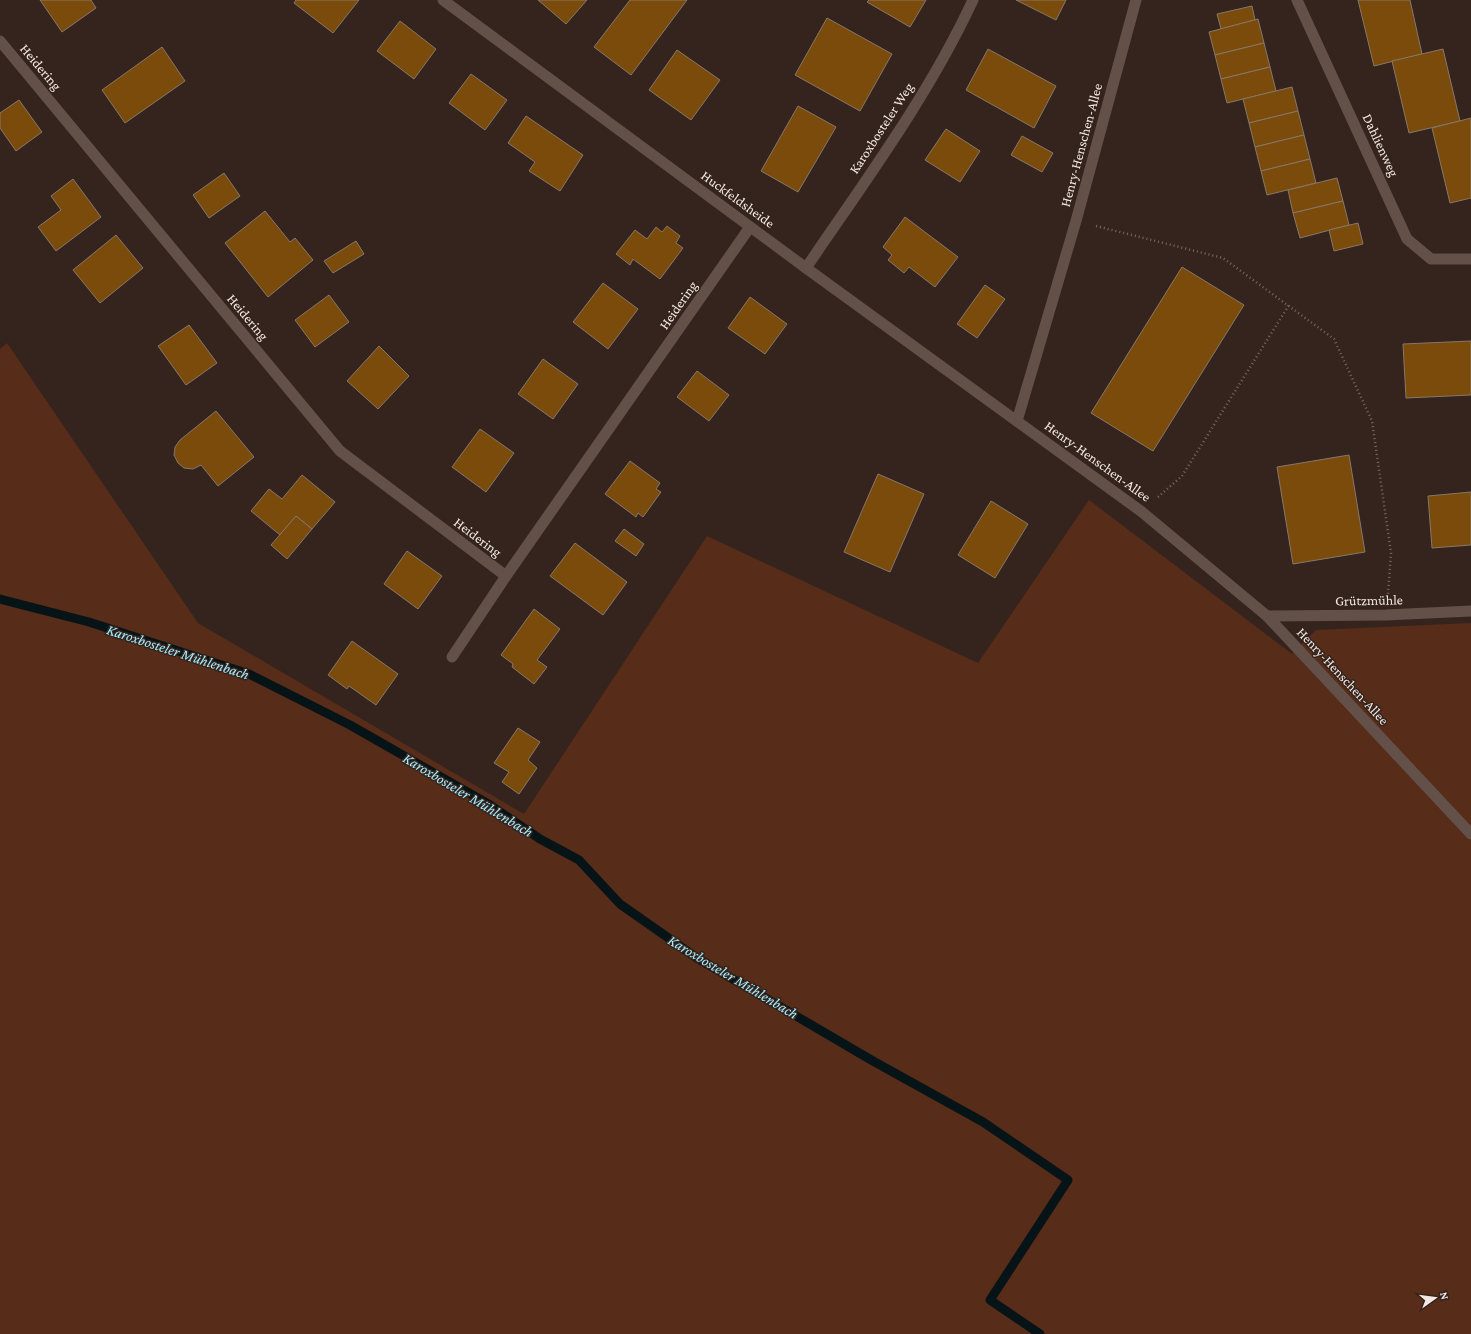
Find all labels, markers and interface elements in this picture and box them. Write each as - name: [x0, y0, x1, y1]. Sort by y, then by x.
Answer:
- street label: Heidering: [17, 41, 65, 94]
- street label: Karoxbosteler Weg: [846, 79, 917, 177]
- street label: Henry-Henschen-Allee: [1057, 81, 1105, 209]
- street label: Dahlienweg: [1360, 111, 1403, 179]
- street label: Huckfeldsheide: [698, 167, 778, 231]
- street label: Heidering: [656, 278, 701, 332]
- street label: Heidering: [224, 291, 272, 344]
- street label: Henry-Henschen-Allee: [1042, 417, 1154, 505]
- street label: Heidering: [451, 514, 505, 560]
- street label: Grützmühle: [1335, 591, 1403, 609]
- water label: Karoxbosteler Mühlenbach: [105, 621, 251, 683]
- street label: Henry-Henschen-Allee: [1294, 624, 1392, 728]
- water label: Karoxbosteler Mühlenbach: [400, 750, 536, 840]
- water label: Karoxbosteler Mühlenbach: [665, 932, 801, 1022]
- north arrow: [1415, 1278, 1455, 1318]
- text: N: [1438, 1290, 1452, 1301]

